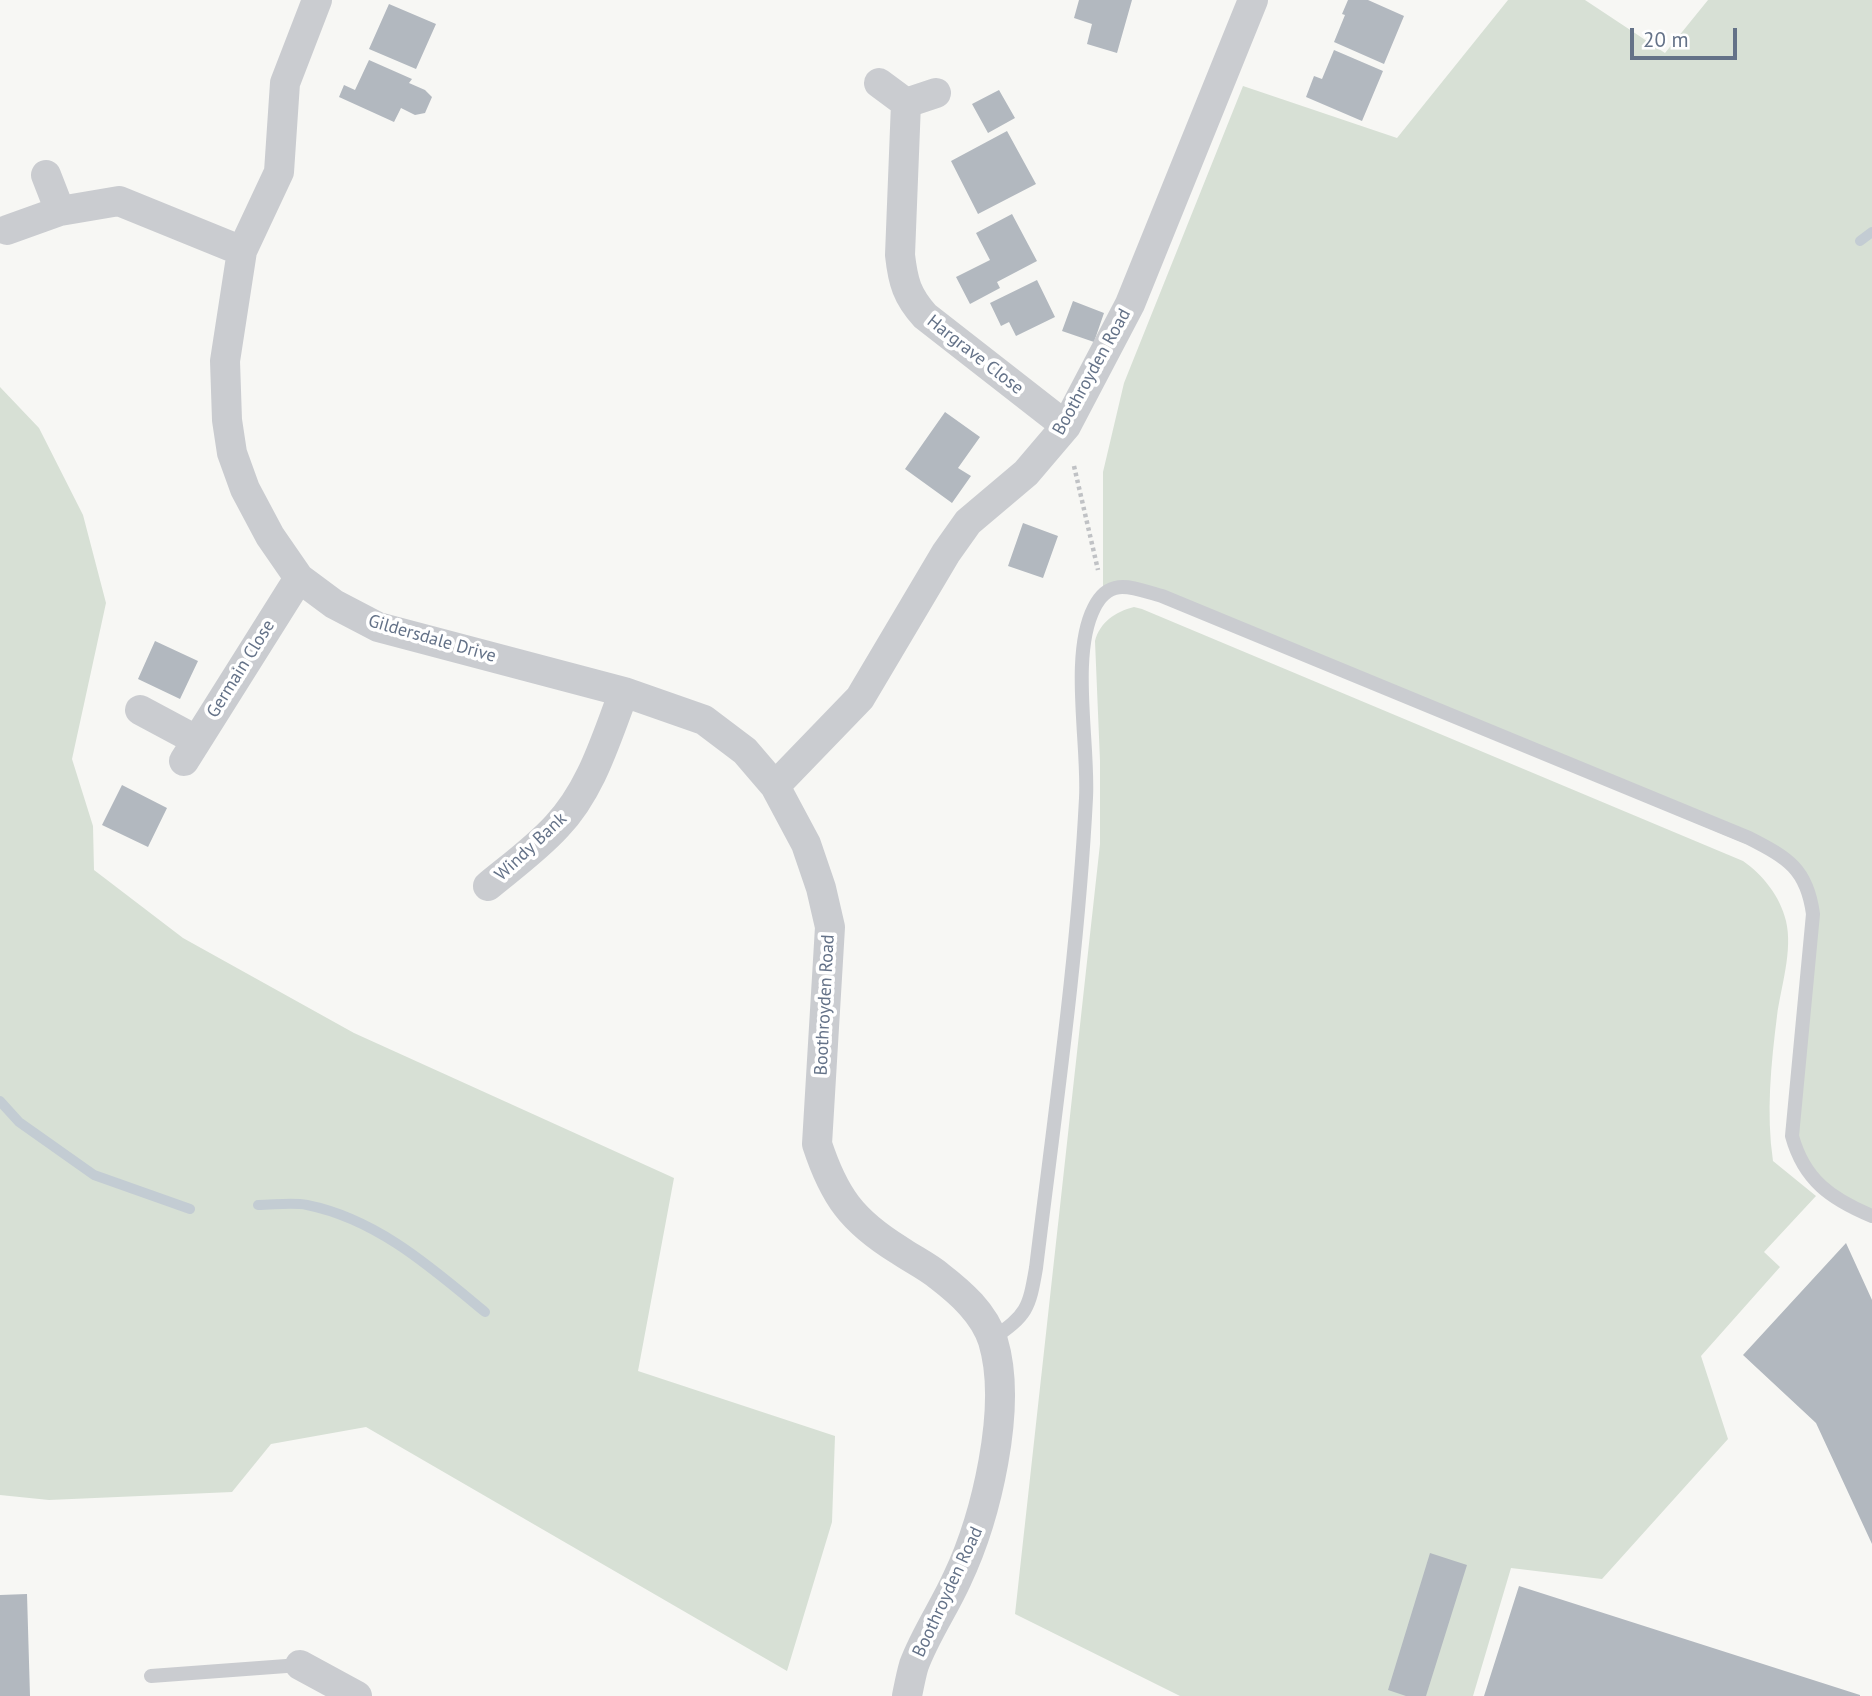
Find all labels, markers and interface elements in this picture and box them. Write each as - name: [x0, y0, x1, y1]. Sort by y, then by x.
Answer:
- scale bar: [1634, 14, 1741, 58]
- text: 20 m: [1643, 26, 1689, 53]
- street label: Boothroyden Road: [1048, 305, 1136, 439]
- street label: Hargrave Close: [923, 311, 1027, 399]
- street label: Gildersdale Drive: [366, 610, 498, 668]
- street label: Germain Close: [202, 616, 280, 722]
- street label: Windy Bank: [491, 808, 571, 886]
- street label: Boothroyden Road: [811, 934, 839, 1076]
- street label: Boothroyden Road: [908, 1523, 988, 1661]

